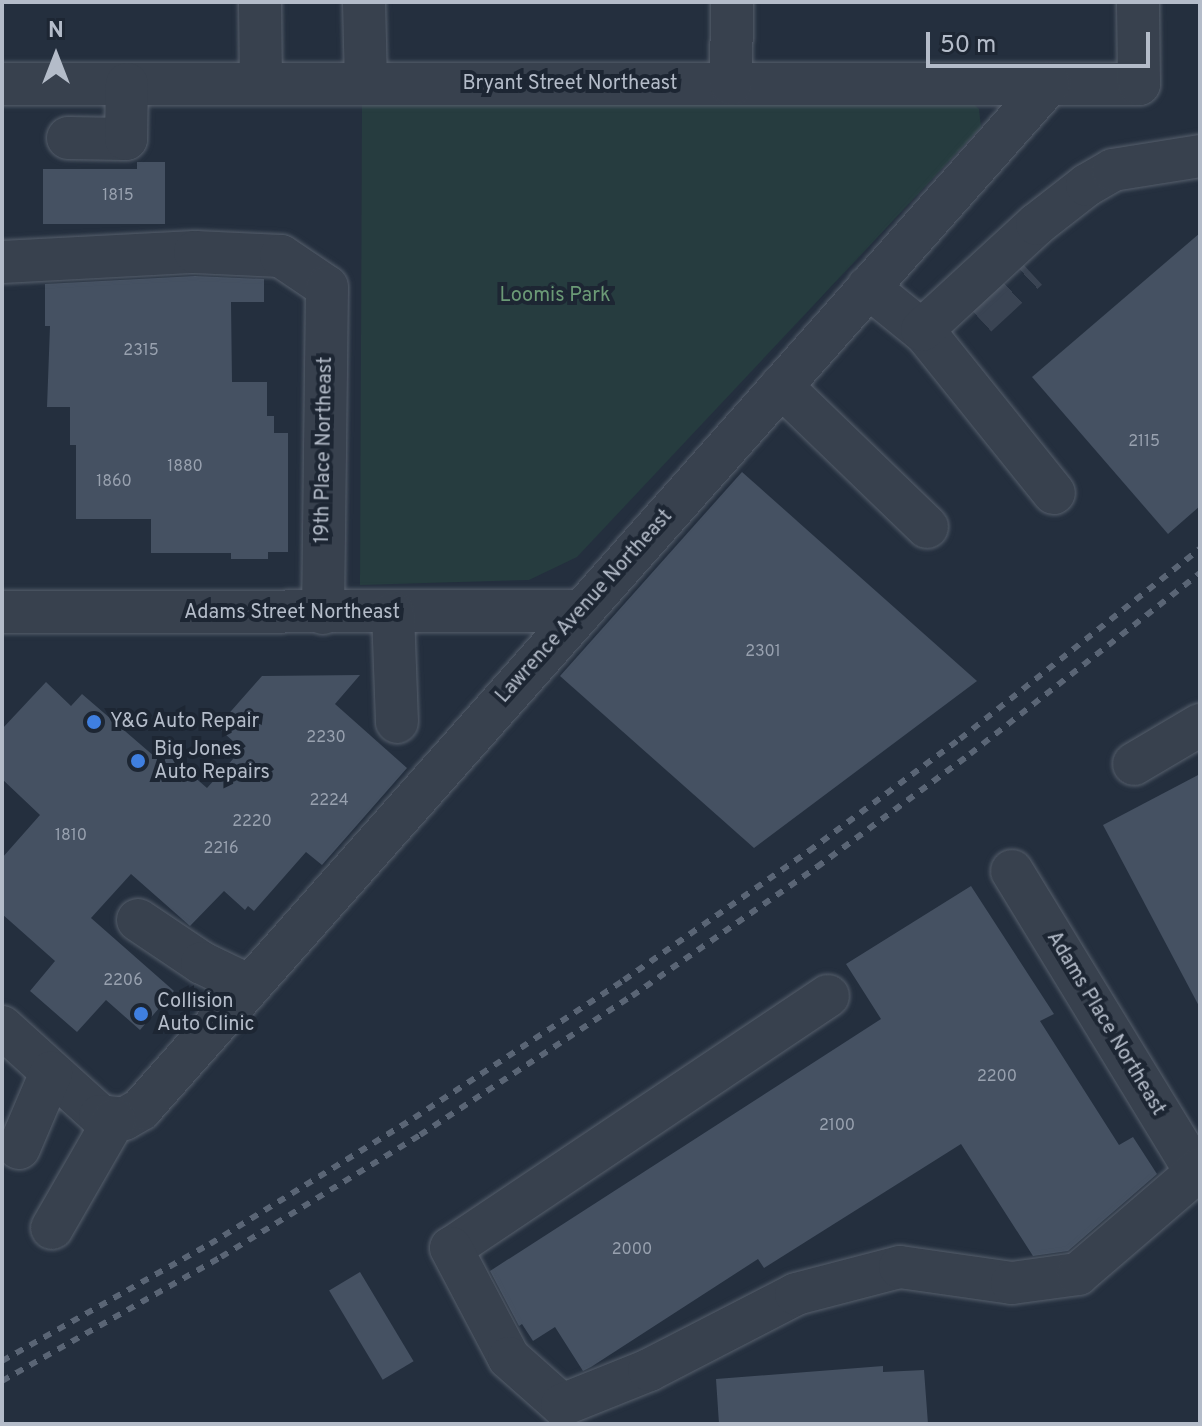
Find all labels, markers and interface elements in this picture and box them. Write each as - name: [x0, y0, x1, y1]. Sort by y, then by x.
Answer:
- north arrow: [16, 16, 96, 96]
- scale bar: [930, 16, 1154, 66]
- text: N: [48, 18, 64, 45]
- text: 50 m: [940, 31, 996, 61]
- street label: Bryant Street Northeast: [462, 72, 678, 96]
- house number: 1815: [102, 186, 134, 206]
- park label: Loomis Park: [499, 284, 611, 308]
- house number: 2315: [123, 341, 159, 361]
- street label: 19th Place Northeast: [311, 356, 339, 544]
- house number: 2115: [1128, 432, 1160, 452]
- house number: 1880: [167, 457, 203, 477]
- house number: 1860: [96, 472, 132, 492]
- street label: Lawrence Avenue Northeast: [492, 505, 678, 709]
- street label: Adams Street Northeast: [184, 601, 400, 625]
- house number: 2301: [745, 642, 781, 662]
- place label: Y&G Auto Repair: [110, 710, 260, 734]
- marker: Y&G Auto Repair: [85, 713, 103, 731]
- house number: 2230: [306, 728, 346, 748]
- place label: Big Jones Auto Repairs: [154, 738, 270, 785]
- marker: Big Jones Auto Repairs: [129, 752, 147, 770]
- house number: 2224: [309, 791, 349, 811]
- house number: 2220: [232, 812, 272, 832]
- house number: 1810: [55, 826, 87, 846]
- house number: 2216: [203, 839, 239, 859]
- street label: Adams Place Northeast: [1040, 928, 1170, 1120]
- house number: 2206: [103, 971, 143, 991]
- place label: Collision Auto Clinic: [157, 990, 255, 1037]
- marker: Collision Auto Clinic: [132, 1005, 150, 1023]
- house number: 2200: [977, 1067, 1017, 1087]
- house number: 2100: [819, 1116, 855, 1136]
- house number: 2000: [612, 1240, 652, 1260]

